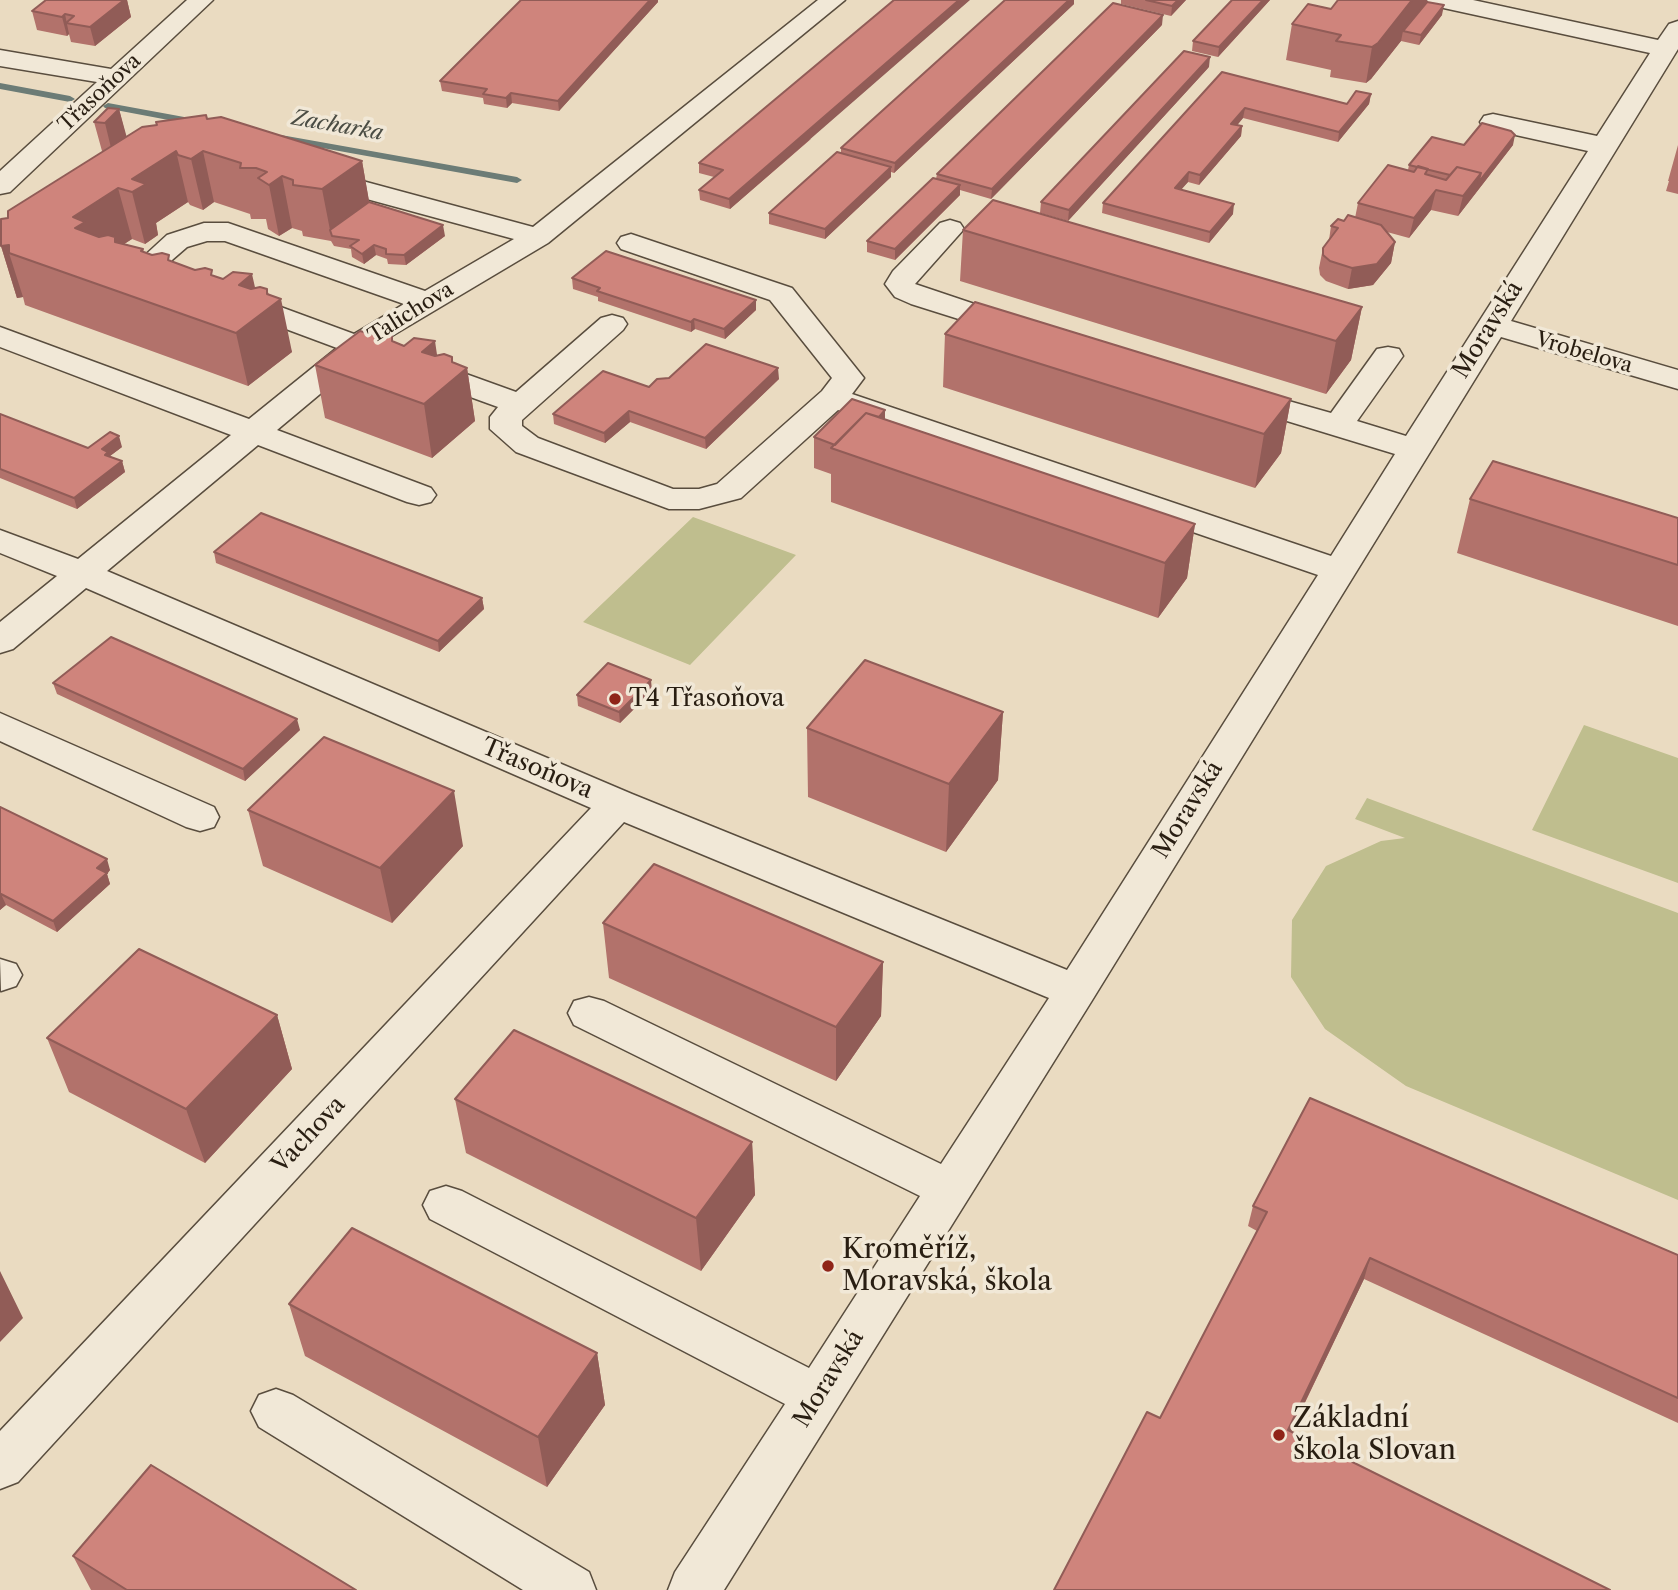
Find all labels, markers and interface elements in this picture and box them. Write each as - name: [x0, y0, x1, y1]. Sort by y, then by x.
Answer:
- street label: Třasoňova: [54, 49, 146, 137]
- water label: Zacharka: [289, 106, 385, 146]
- street label: Moravská: [1447, 276, 1529, 384]
- street label: Talichova: [364, 277, 458, 349]
- street label: Vrobelova: [1533, 327, 1635, 379]
- place label: T4 Třasoňova: [629, 685, 784, 713]
- marker: T4 Třasoňova: [607, 691, 623, 707]
- street label: Třasoňova: [477, 733, 597, 805]
- street label: Moravská: [1147, 756, 1229, 864]
- street label: Vachova: [266, 1091, 352, 1179]
- place label: Kroměříž, Moravská, škola: [842, 1233, 1052, 1299]
- marker: Kroměříž, Moravská, škola: [820, 1258, 836, 1274]
- street label: Moravská: [788, 1325, 870, 1433]
- place label: Základní škola Slovan: [1293, 1402, 1456, 1468]
- marker: Základní škola Slovan: [1271, 1427, 1287, 1443]

